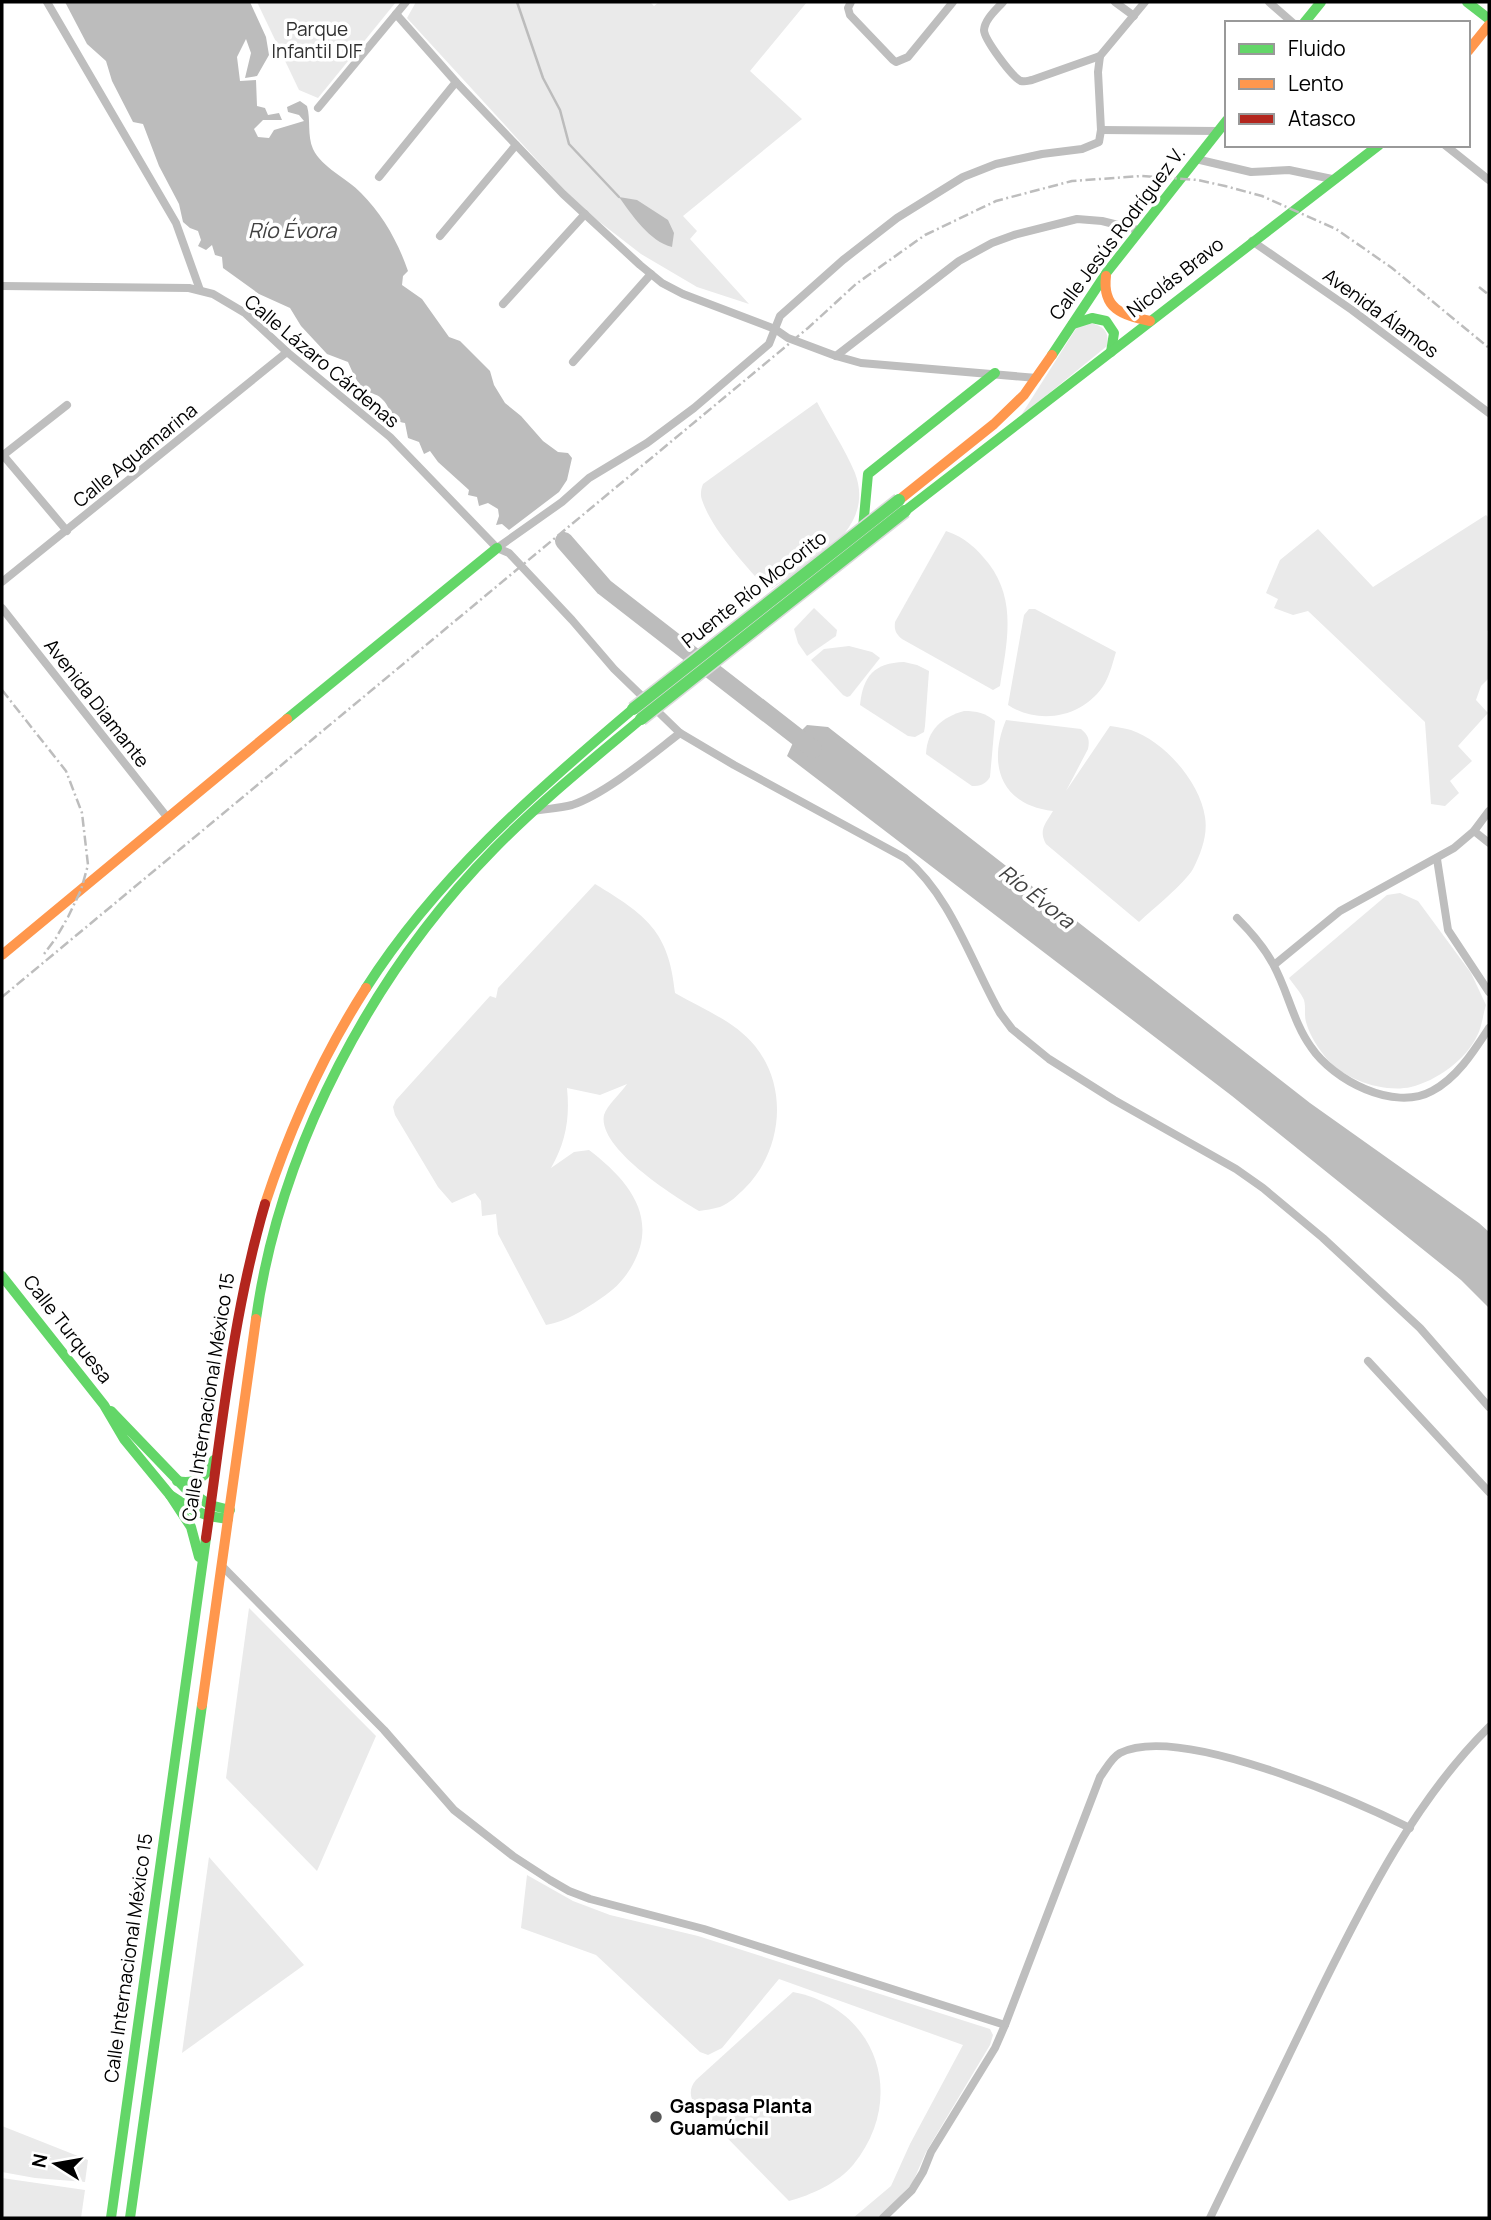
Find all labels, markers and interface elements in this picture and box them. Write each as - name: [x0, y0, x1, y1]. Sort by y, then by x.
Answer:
- park label: Parque Infantil DIF: [271, 16, 363, 64]
- legend: [1225, 21, 1470, 147]
- text: Fluido: [1288, 34, 1346, 62]
- text: Lento: [1288, 69, 1344, 97]
- text: Atasco: [1288, 104, 1356, 132]
- street label: Calle Jesús Rodríguez V.: [1043, 141, 1191, 325]
- water label: Río Évora: [248, 216, 337, 244]
- street label: Nicolás Bravo: [1121, 231, 1229, 323]
- street label: Avenida Álamos: [1318, 262, 1444, 364]
- street label: Calle Lázaro Cárdenas: [239, 288, 405, 434]
- street label: Calle Aguamarina: [67, 397, 203, 513]
- street label: Puente Río Mocorito: [676, 524, 832, 654]
- street label: Avenida Diamante: [39, 633, 155, 773]
- water label: Río Évora: [994, 858, 1081, 935]
- street label: Calle Turquesa: [18, 1270, 118, 1388]
- street label: Calle Internacional México 15: [175, 1271, 241, 1523]
- street label: Calle Internacional México 15: [98, 1832, 158, 2084]
- place label: Gaspasa Planta Guamúchil: [670, 2093, 812, 2141]
- marker: Gaspasa Planta Guamúchil: [648, 2109, 664, 2125]
- north arrow: [21, 2129, 91, 2199]
- text: N: [25, 2152, 53, 2170]

